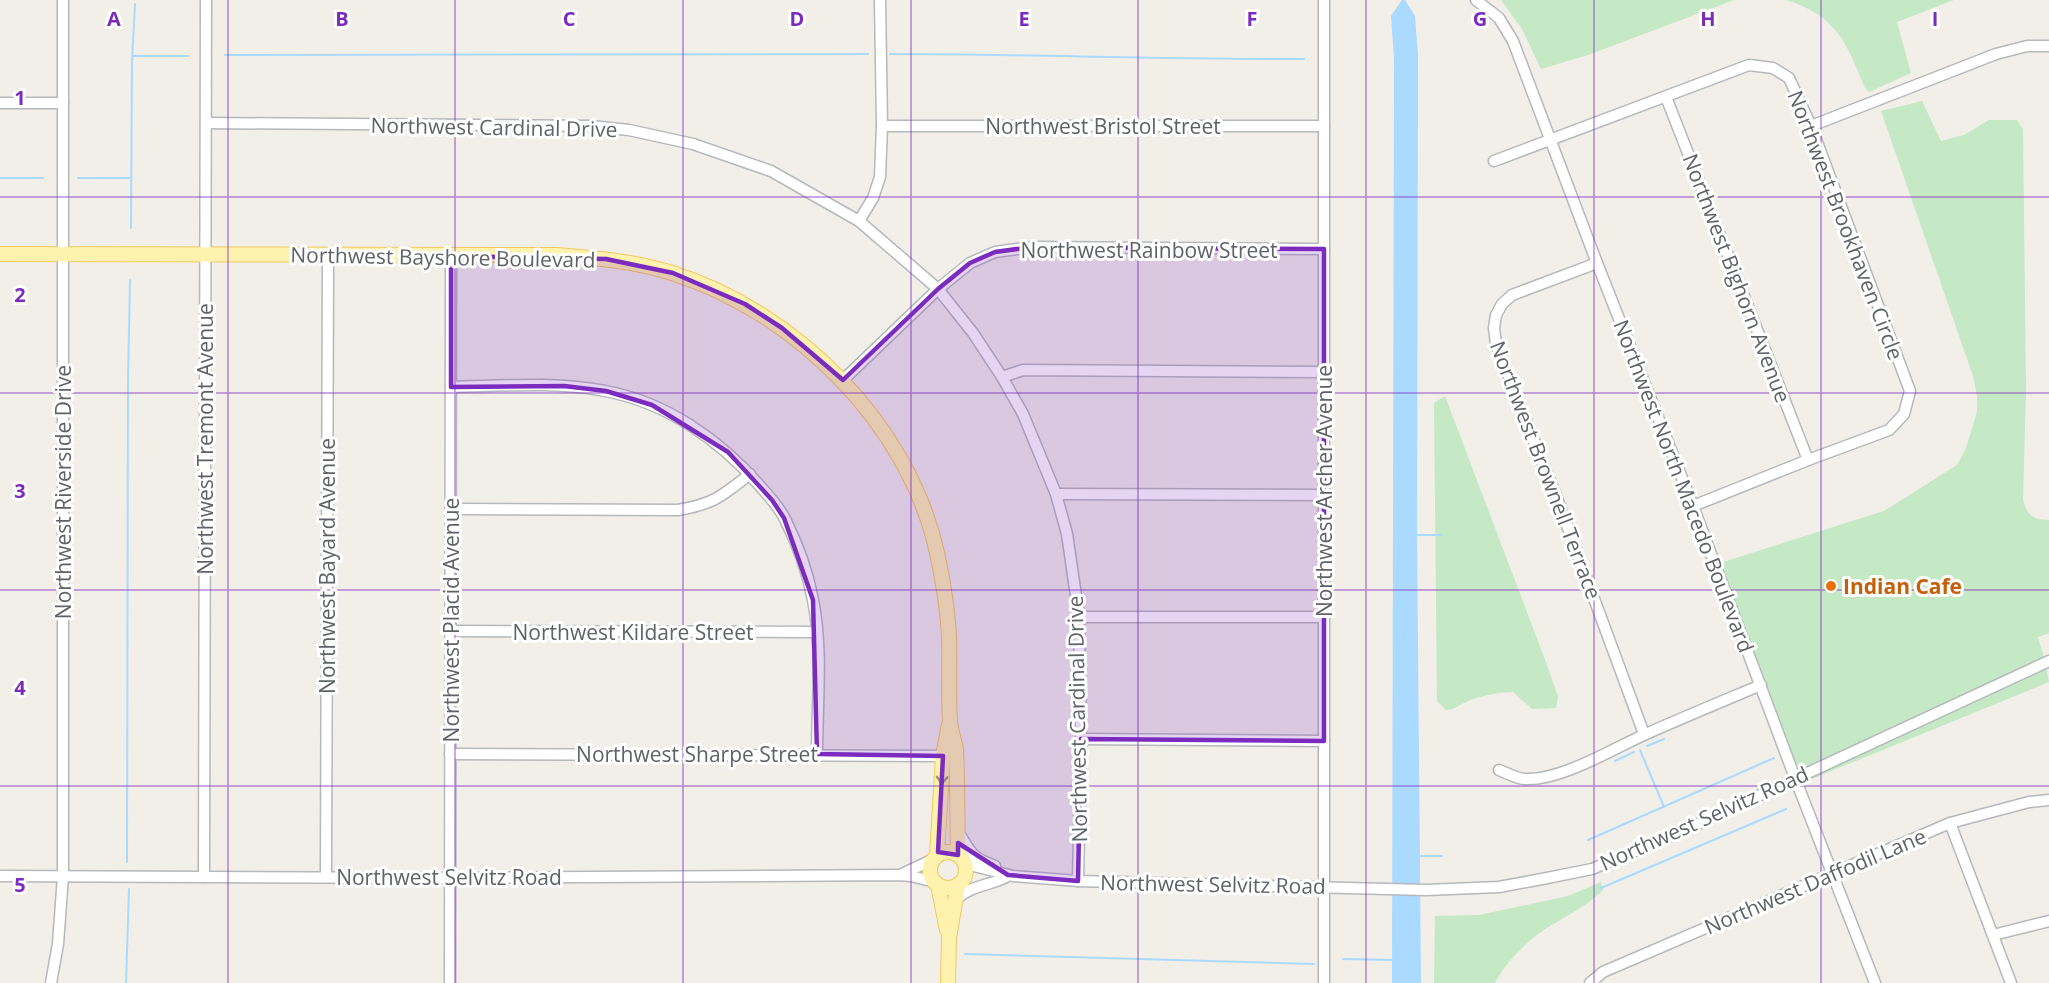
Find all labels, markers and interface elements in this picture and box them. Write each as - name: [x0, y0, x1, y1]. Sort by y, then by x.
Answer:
- text: A: [107, 5, 121, 32]
- text: B: [335, 5, 349, 32]
- text: C: [563, 5, 576, 32]
- text: D: [790, 5, 804, 32]
- text: E: [1018, 5, 1030, 32]
- text: F: [1247, 5, 1257, 32]
- text: G: [1473, 5, 1487, 32]
- text: H: [1700, 5, 1716, 32]
- text: I: [1932, 5, 1938, 32]
- text: 1: [14, 84, 26, 111]
- street label: Northwest Brookhaven Circle: [1782, 86, 1910, 364]
- street label: Northwest Cardinal Drive: [370, 111, 618, 143]
- street label: Northwest Bristol Street: [985, 112, 1221, 140]
- street label: Northwest Bighorn Avenue: [1677, 150, 1797, 406]
- street label: Northwest Rainbow Street: [1020, 236, 1278, 264]
- street label: Northwest Bayshore Boulevard: [290, 240, 596, 274]
- text: 2: [14, 281, 26, 308]
- street label: Northwest Tremont Avenue: [191, 303, 219, 575]
- street label: Northwest North Macedo Boulevard: [1607, 316, 1761, 656]
- street label: Northwest Brownell Terrace: [1484, 337, 1608, 603]
- street label: Northwest Riverside Drive: [49, 365, 77, 619]
- street label: Northwest Archer Avenue: [1310, 365, 1338, 617]
- street label: Northwest Bayard Avenue: [313, 438, 341, 694]
- text: 3: [14, 477, 26, 504]
- street label: Northwest Placid Avenue: [437, 498, 465, 742]
- place label: Indian Cafe: [1843, 572, 1962, 600]
- marker: Indian Cafe: [1824, 579, 1838, 593]
- street label: Northwest Cardinal Drive: [1061, 595, 1093, 843]
- street label: Northwest Kildare Street: [513, 618, 753, 646]
- text: 4: [14, 674, 26, 701]
- street label: Northwest Sharpe Street: [576, 740, 818, 768]
- street label: Northwest Selvitz Road: [1595, 759, 1813, 877]
- one-way arrow: [936, 775, 949, 784]
- street label: Northwest Daffodil Lane: [1700, 822, 1930, 940]
- street label: Northwest Selvitz Road: [336, 863, 562, 891]
- street label: Northwest Selvitz Road: [1100, 868, 1326, 900]
- text: 5: [14, 871, 26, 898]

